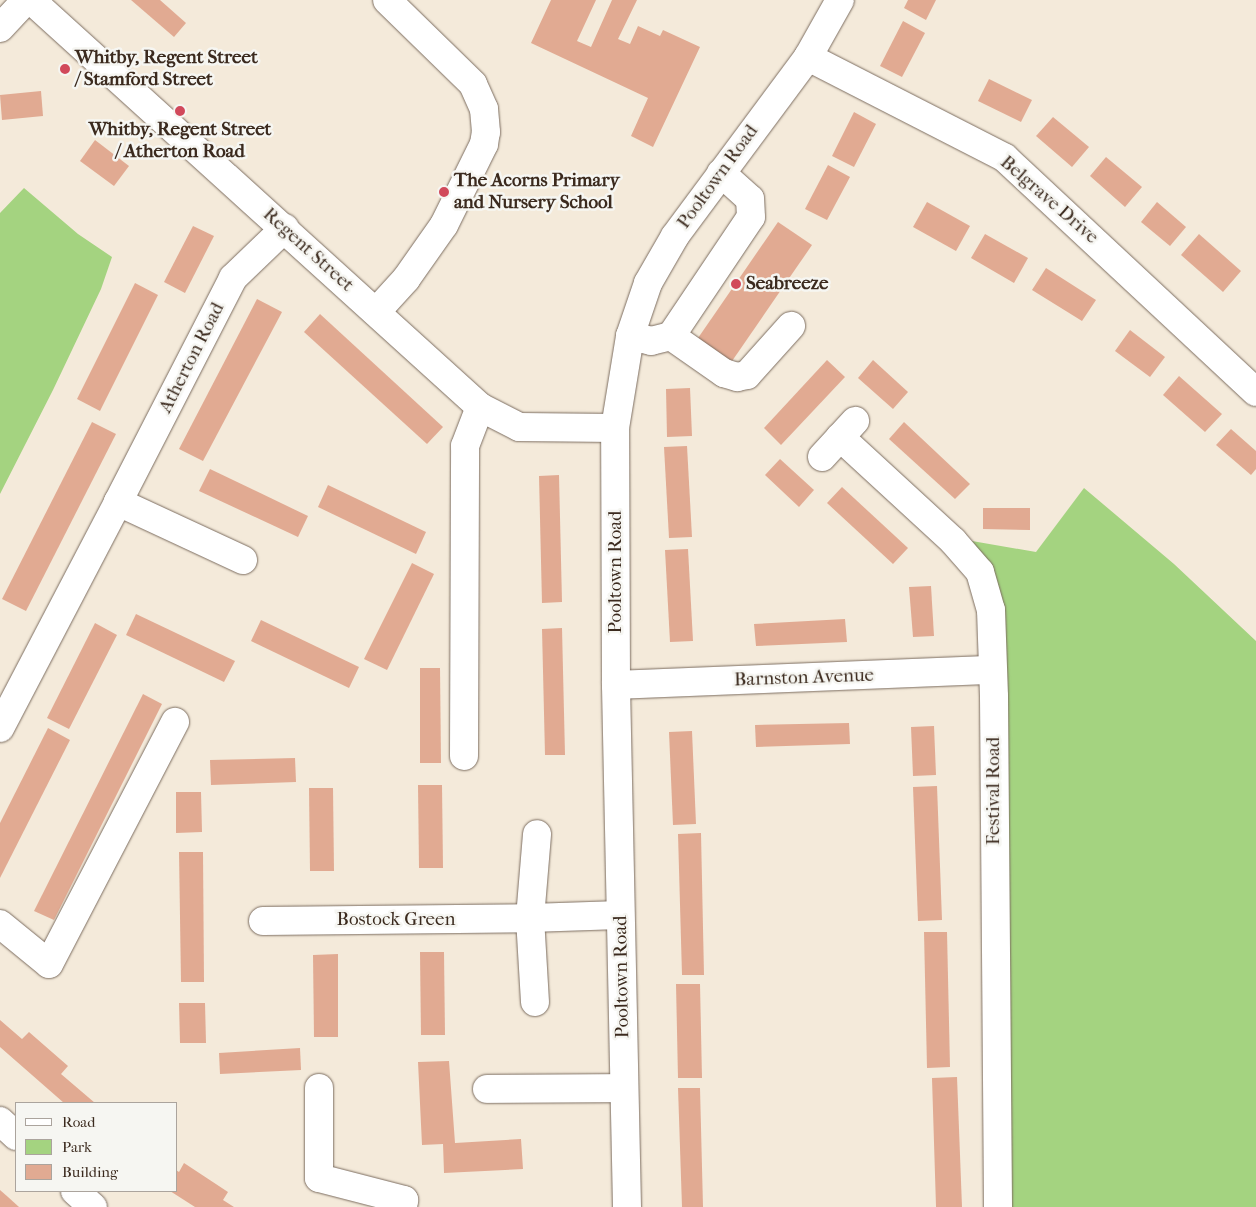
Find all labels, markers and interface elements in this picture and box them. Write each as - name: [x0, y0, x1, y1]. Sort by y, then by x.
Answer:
- place label: Whitby, Regent Street / Stamford Street: [75, 47, 258, 91]
- marker: Whitby, Regent Street / Stamford Street: [59, 63, 71, 75]
- marker: Whitby, Regent Street / Atherton Road: [174, 105, 186, 117]
- place label: Whitby, Regent Street / Atherton Road: [89, 119, 271, 163]
- street label: Pooltown Road: [673, 121, 763, 233]
- street label: Belgrave Drive: [995, 151, 1103, 249]
- place label: The Acorns Primary and Nursery School: [454, 170, 620, 214]
- marker: The Acorns Primary and Nursery School: [438, 186, 450, 198]
- street label: Regent Street: [258, 203, 358, 297]
- place label: Seabreeze: [746, 273, 828, 295]
- marker: Seabreeze: [730, 278, 742, 290]
- street label: Atherton Road: [154, 299, 230, 417]
- street label: Pooltown Road: [605, 511, 627, 633]
- street label: Barnston Avenue: [734, 664, 874, 692]
- street label: Festival Road: [983, 737, 1005, 845]
- street label: Bostock Green: [337, 909, 455, 931]
- street label: Pooltown Road: [610, 915, 634, 1039]
- legend: [15, 1102, 178, 1192]
- text: Road: [62, 1113, 95, 1131]
- text: Park: [62, 1138, 92, 1156]
- text: Building: [62, 1163, 118, 1181]

